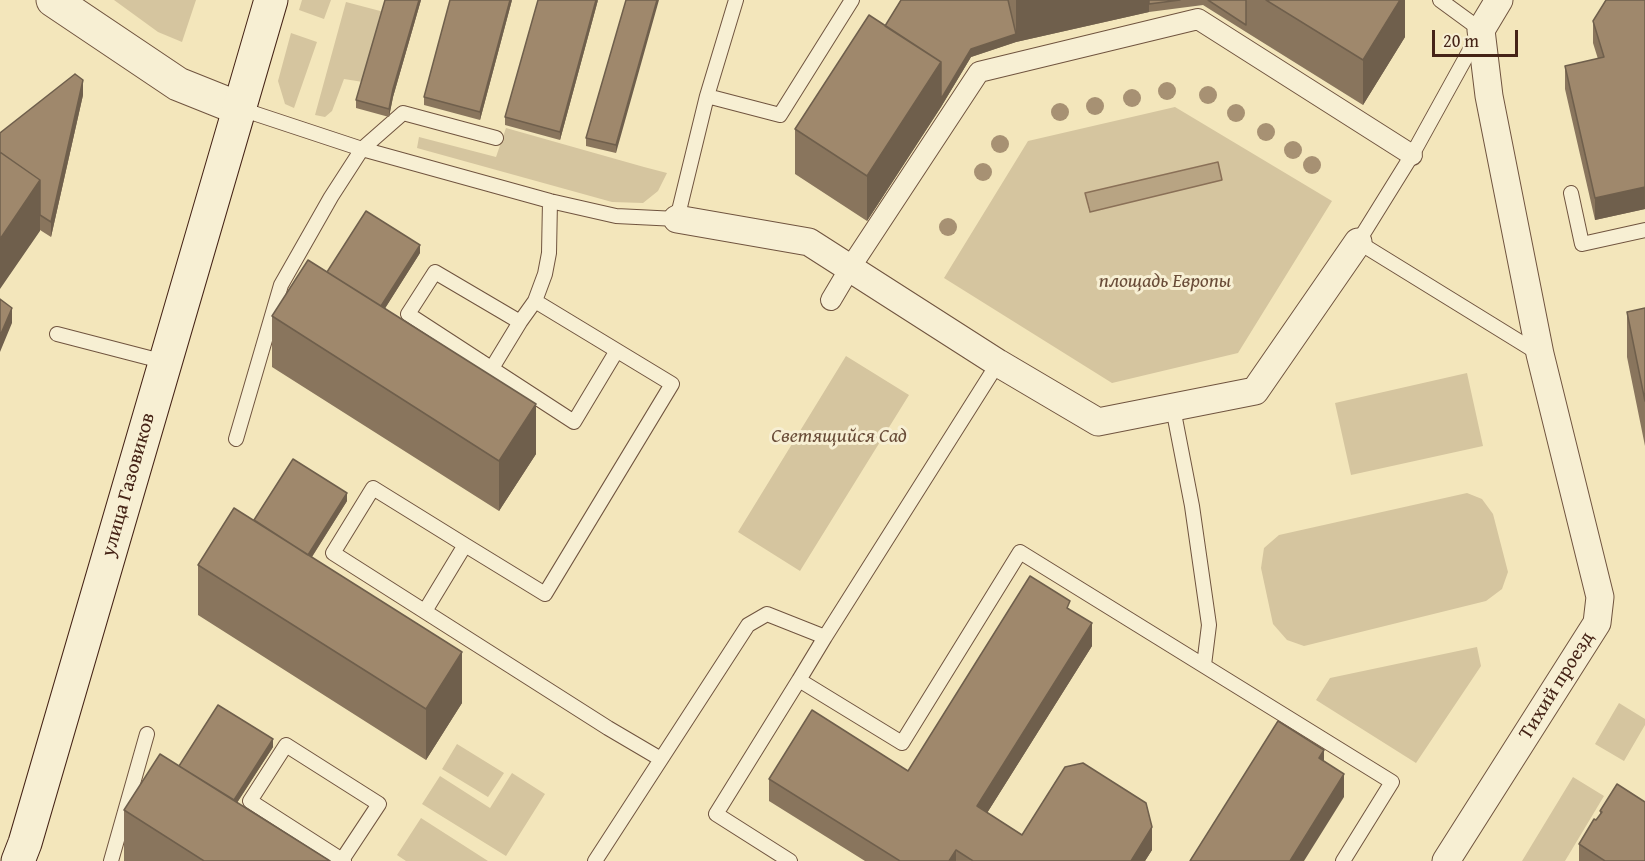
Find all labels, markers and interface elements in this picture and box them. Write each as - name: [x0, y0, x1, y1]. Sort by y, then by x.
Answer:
- scale bar: [1435, 18, 1520, 56]
- text: 20 m: [1443, 27, 1479, 54]
- park label: площадь Европы: [1099, 270, 1231, 294]
- street label: улица Газовиков: [97, 410, 161, 560]
- park label: Светящийся Сад: [771, 425, 907, 449]
- street label: Тихий проезд: [1514, 628, 1600, 744]

